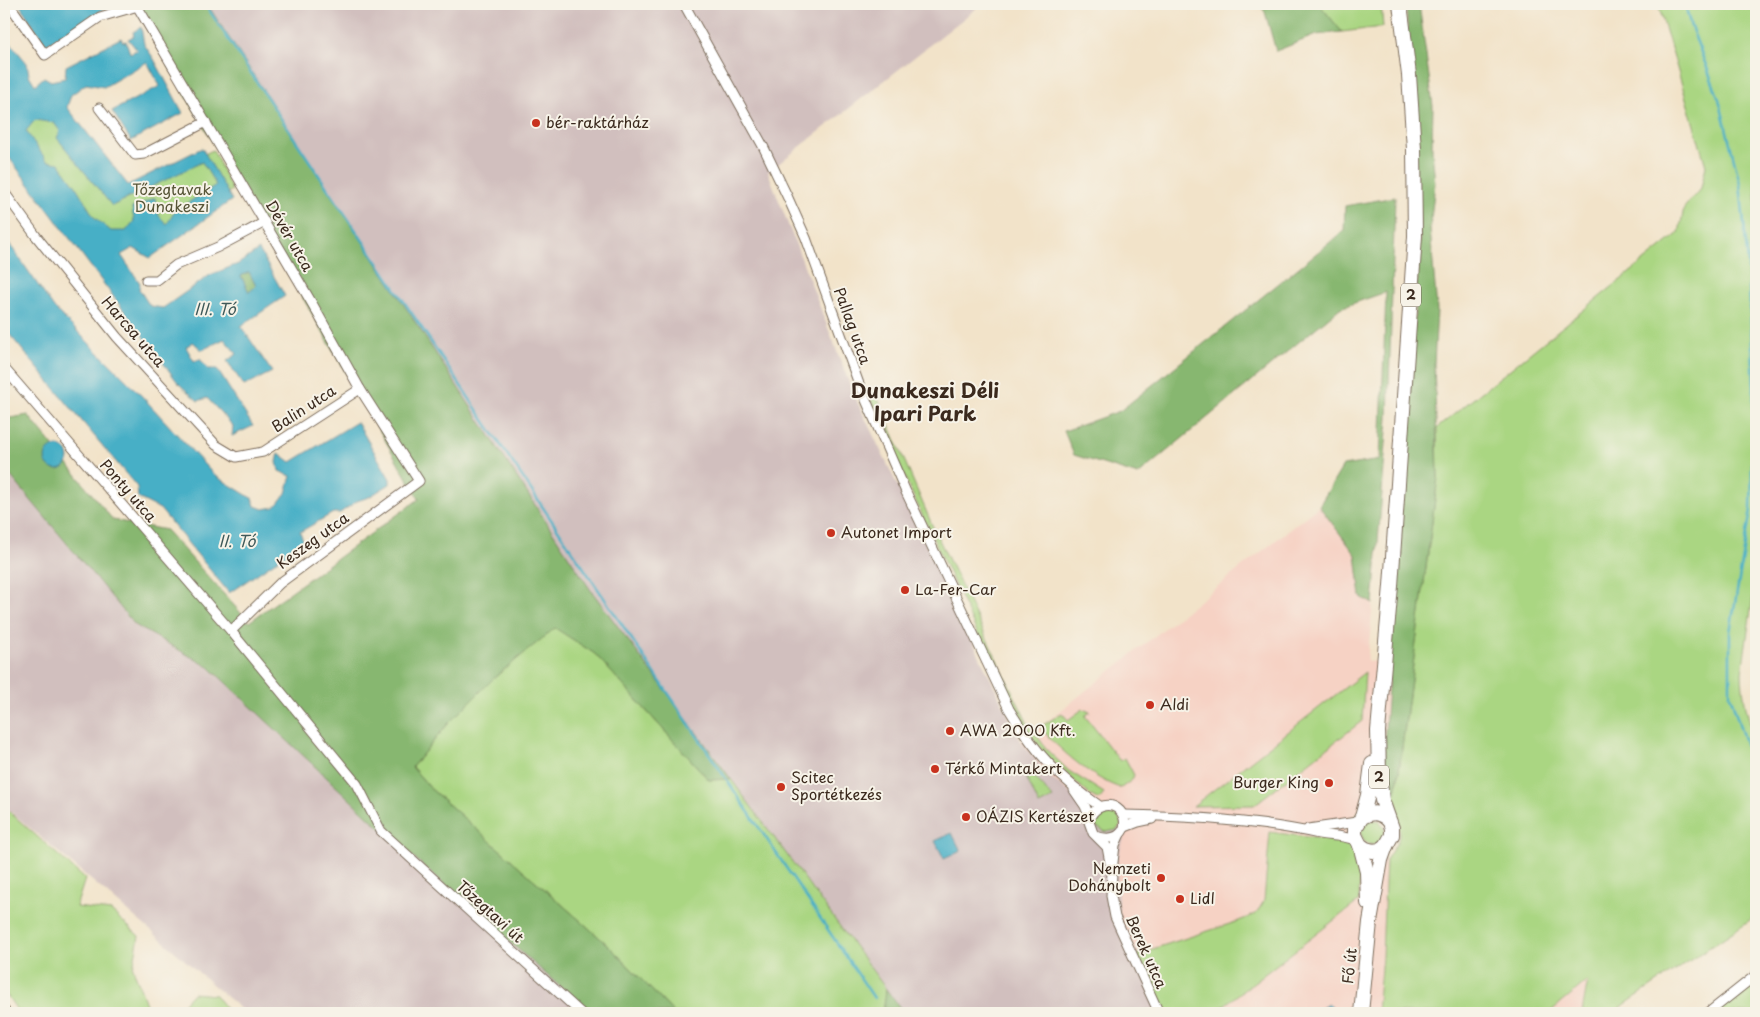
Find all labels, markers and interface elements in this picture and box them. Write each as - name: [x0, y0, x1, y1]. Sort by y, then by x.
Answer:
- place label: bér-raktárház: [546, 110, 649, 133]
- marker: bér-raktárház: [530, 117, 542, 129]
- park label: Tőzegtavak Dunakeszi: [132, 177, 212, 217]
- street label: Dévér utca: [261, 195, 320, 276]
- street label: Pallag utca: [829, 284, 878, 368]
- road number: 2: [1401, 284, 1421, 306]
- street label: Harcsa utca: [97, 290, 172, 372]
- water label: III. Tó: [194, 296, 237, 320]
- district label: Dunakeszi Déli Ipari Park: [851, 375, 999, 428]
- street label: Balin utca: [267, 378, 340, 437]
- street label: Ponty utca: [95, 453, 164, 527]
- street label: Keszeg utca: [271, 505, 354, 574]
- place label: Autonet Import: [841, 520, 952, 543]
- marker: Autonet Import: [825, 527, 837, 539]
- water label: II. Tó: [219, 528, 257, 552]
- place label: La-Fer-Car: [915, 577, 997, 600]
- marker: La-Fer-Car: [899, 584, 911, 596]
- place label: Aldi: [1160, 692, 1189, 715]
- marker: Aldi: [1144, 699, 1156, 711]
- place label: AWA 2000 Kft.: [960, 718, 1076, 741]
- marker: AWA 2000 Kft.: [944, 725, 956, 737]
- place label: Térkő Mintakert: [945, 756, 1062, 779]
- marker: Térkő Mintakert: [929, 763, 941, 775]
- place label: Scitec Sportétkezés: [791, 765, 882, 805]
- road number: 2: [1369, 766, 1389, 789]
- place label: Burger King: [1233, 770, 1319, 793]
- marker: Burger King: [1323, 777, 1335, 789]
- marker: Scitec Sportétkezés: [775, 781, 787, 793]
- place label: OÁZIS Kertészet: [976, 804, 1094, 827]
- marker: OÁZIS Kertészet: [960, 811, 972, 823]
- place label: Nemzeti Dohánybolt: [1068, 856, 1151, 896]
- marker: Nemzeti Dohánybolt: [1155, 872, 1167, 884]
- street label: Tőzegtavi út: [452, 874, 530, 947]
- place label: Lidl: [1190, 886, 1215, 909]
- marker: Lidl: [1174, 893, 1186, 905]
- street label: Berek utca: [1121, 911, 1174, 993]
- street label: Fő út: [1335, 947, 1362, 985]

